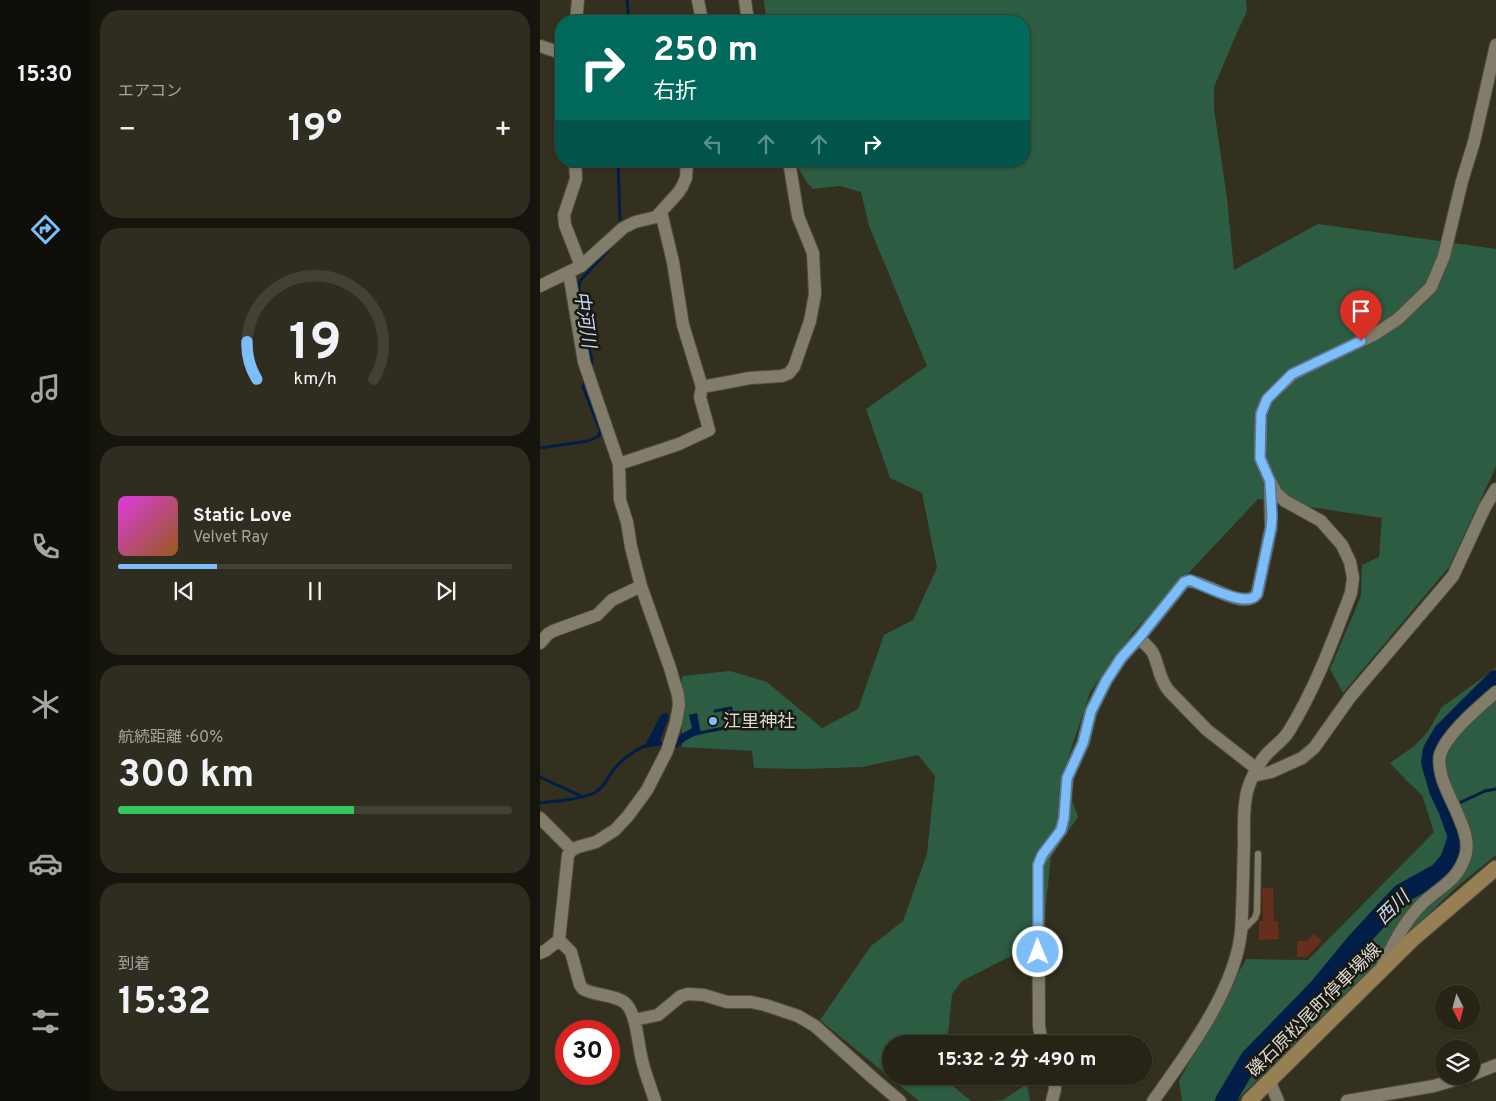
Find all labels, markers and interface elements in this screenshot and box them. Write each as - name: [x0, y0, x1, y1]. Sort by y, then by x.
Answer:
- text: 250 m: [653, 29, 758, 73]
- icon: right: [570, 35, 635, 100]
- text: 15:30: [18, 62, 72, 89]
- text: 右折: [653, 79, 697, 106]
- text: エアコン: [118, 82, 182, 102]
- text: 19°: [288, 106, 342, 155]
- text: −: [118, 113, 136, 149]
- text: +: [494, 113, 512, 149]
- icon: left: [699, 130, 727, 158]
- icon: ahead: [752, 130, 780, 158]
- icon: ahead: [805, 130, 833, 158]
- icon: right: [858, 130, 886, 158]
- icon: directions: [28, 212, 63, 247]
- water label: 中河川: [568, 289, 600, 351]
- pin: [1340, 290, 1382, 341]
- icon: arrive: [1347, 297, 1375, 325]
- text: 19: [289, 312, 341, 378]
- text: km/h: [293, 368, 337, 391]
- icon: music: [28, 371, 63, 406]
- text: Static Love: [193, 504, 292, 528]
- text: Velvet Ray: [193, 528, 268, 548]
- icon: phone: [28, 529, 63, 564]
- icon: previous: [170, 577, 198, 605]
- icon: pause: [301, 577, 329, 605]
- icon: next: [432, 577, 460, 605]
- icon: climate: [28, 687, 63, 722]
- place label: 江里神社: [723, 711, 795, 734]
- marker: 江里神社: [707, 715, 719, 727]
- text: 航続距離 · 60%: [118, 728, 223, 748]
- text: 300 km: [118, 752, 254, 801]
- icon: car: [28, 846, 63, 881]
- water label: 西川: [1371, 885, 1417, 930]
- position arrow: [1011, 925, 1063, 977]
- street label: 礫石原松尾町停車場線: [1243, 939, 1387, 1083]
- text: 到着: [118, 955, 150, 975]
- text: 15:32: [118, 979, 211, 1028]
- north arrow: [1435, 985, 1480, 1030]
- map controls: [1435, 985, 1480, 1085]
- icon: filters: [28, 1004, 63, 1039]
- speed limit sign: 30: [555, 1020, 620, 1085]
- button: layers: [1435, 1040, 1480, 1085]
- text: 15:32 · 2 分 · 490 m: [938, 1048, 1096, 1072]

